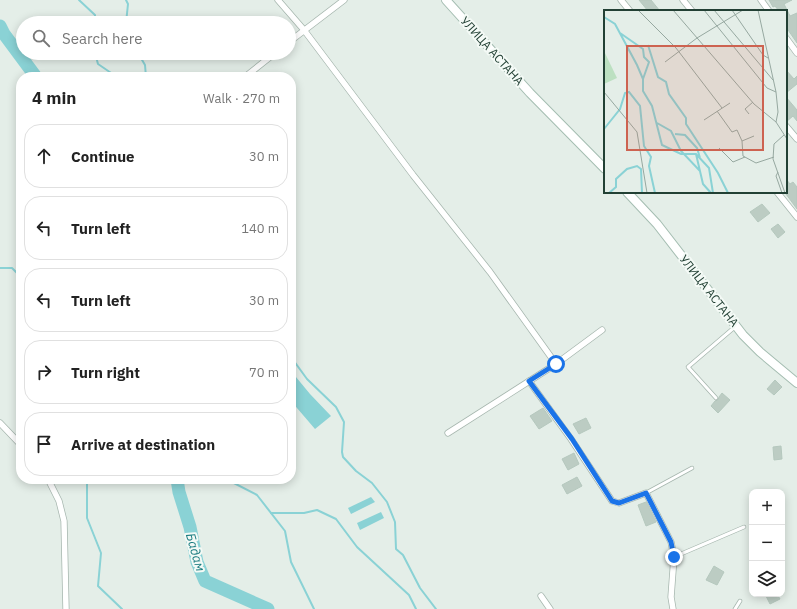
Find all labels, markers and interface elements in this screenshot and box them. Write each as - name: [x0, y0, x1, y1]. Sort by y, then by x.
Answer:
- inset map: [604, 10, 787, 193]
- street label: УЛИЦА АСТАНА: [458, 13, 527, 88]
- search box: [16, 16, 296, 60]
- icon: search: [30, 27, 52, 49]
- text: Search here: [62, 29, 142, 48]
- text: 4 min: [32, 87, 76, 109]
- text: Walk · 270 m: [203, 90, 280, 107]
- icon: ahead: [33, 145, 55, 167]
- text: Continue: [71, 147, 135, 166]
- text: 30 m: [249, 148, 279, 165]
- icon: left: [33, 217, 55, 239]
- text: Turn left: [71, 219, 131, 238]
- text: 140 m: [241, 220, 279, 237]
- street label: УЛИЦА АСТАНА: [677, 252, 742, 330]
- icon: left: [33, 289, 55, 311]
- text: Turn left: [71, 291, 131, 310]
- text: 30 m: [249, 292, 279, 309]
- route start: [547, 355, 565, 373]
- icon: right: [33, 361, 55, 383]
- text: Turn right: [71, 363, 140, 382]
- text: 70 m: [249, 364, 279, 381]
- icon: arrive: [33, 433, 55, 455]
- text: Arrive at destination: [71, 435, 215, 454]
- map controls: [749, 489, 785, 597]
- button: +: [749, 489, 785, 525]
- button: −: [749, 525, 785, 561]
- water label: Бадам: [182, 531, 209, 573]
- route end: [665, 548, 683, 566]
- button: layers: [749, 561, 785, 597]

